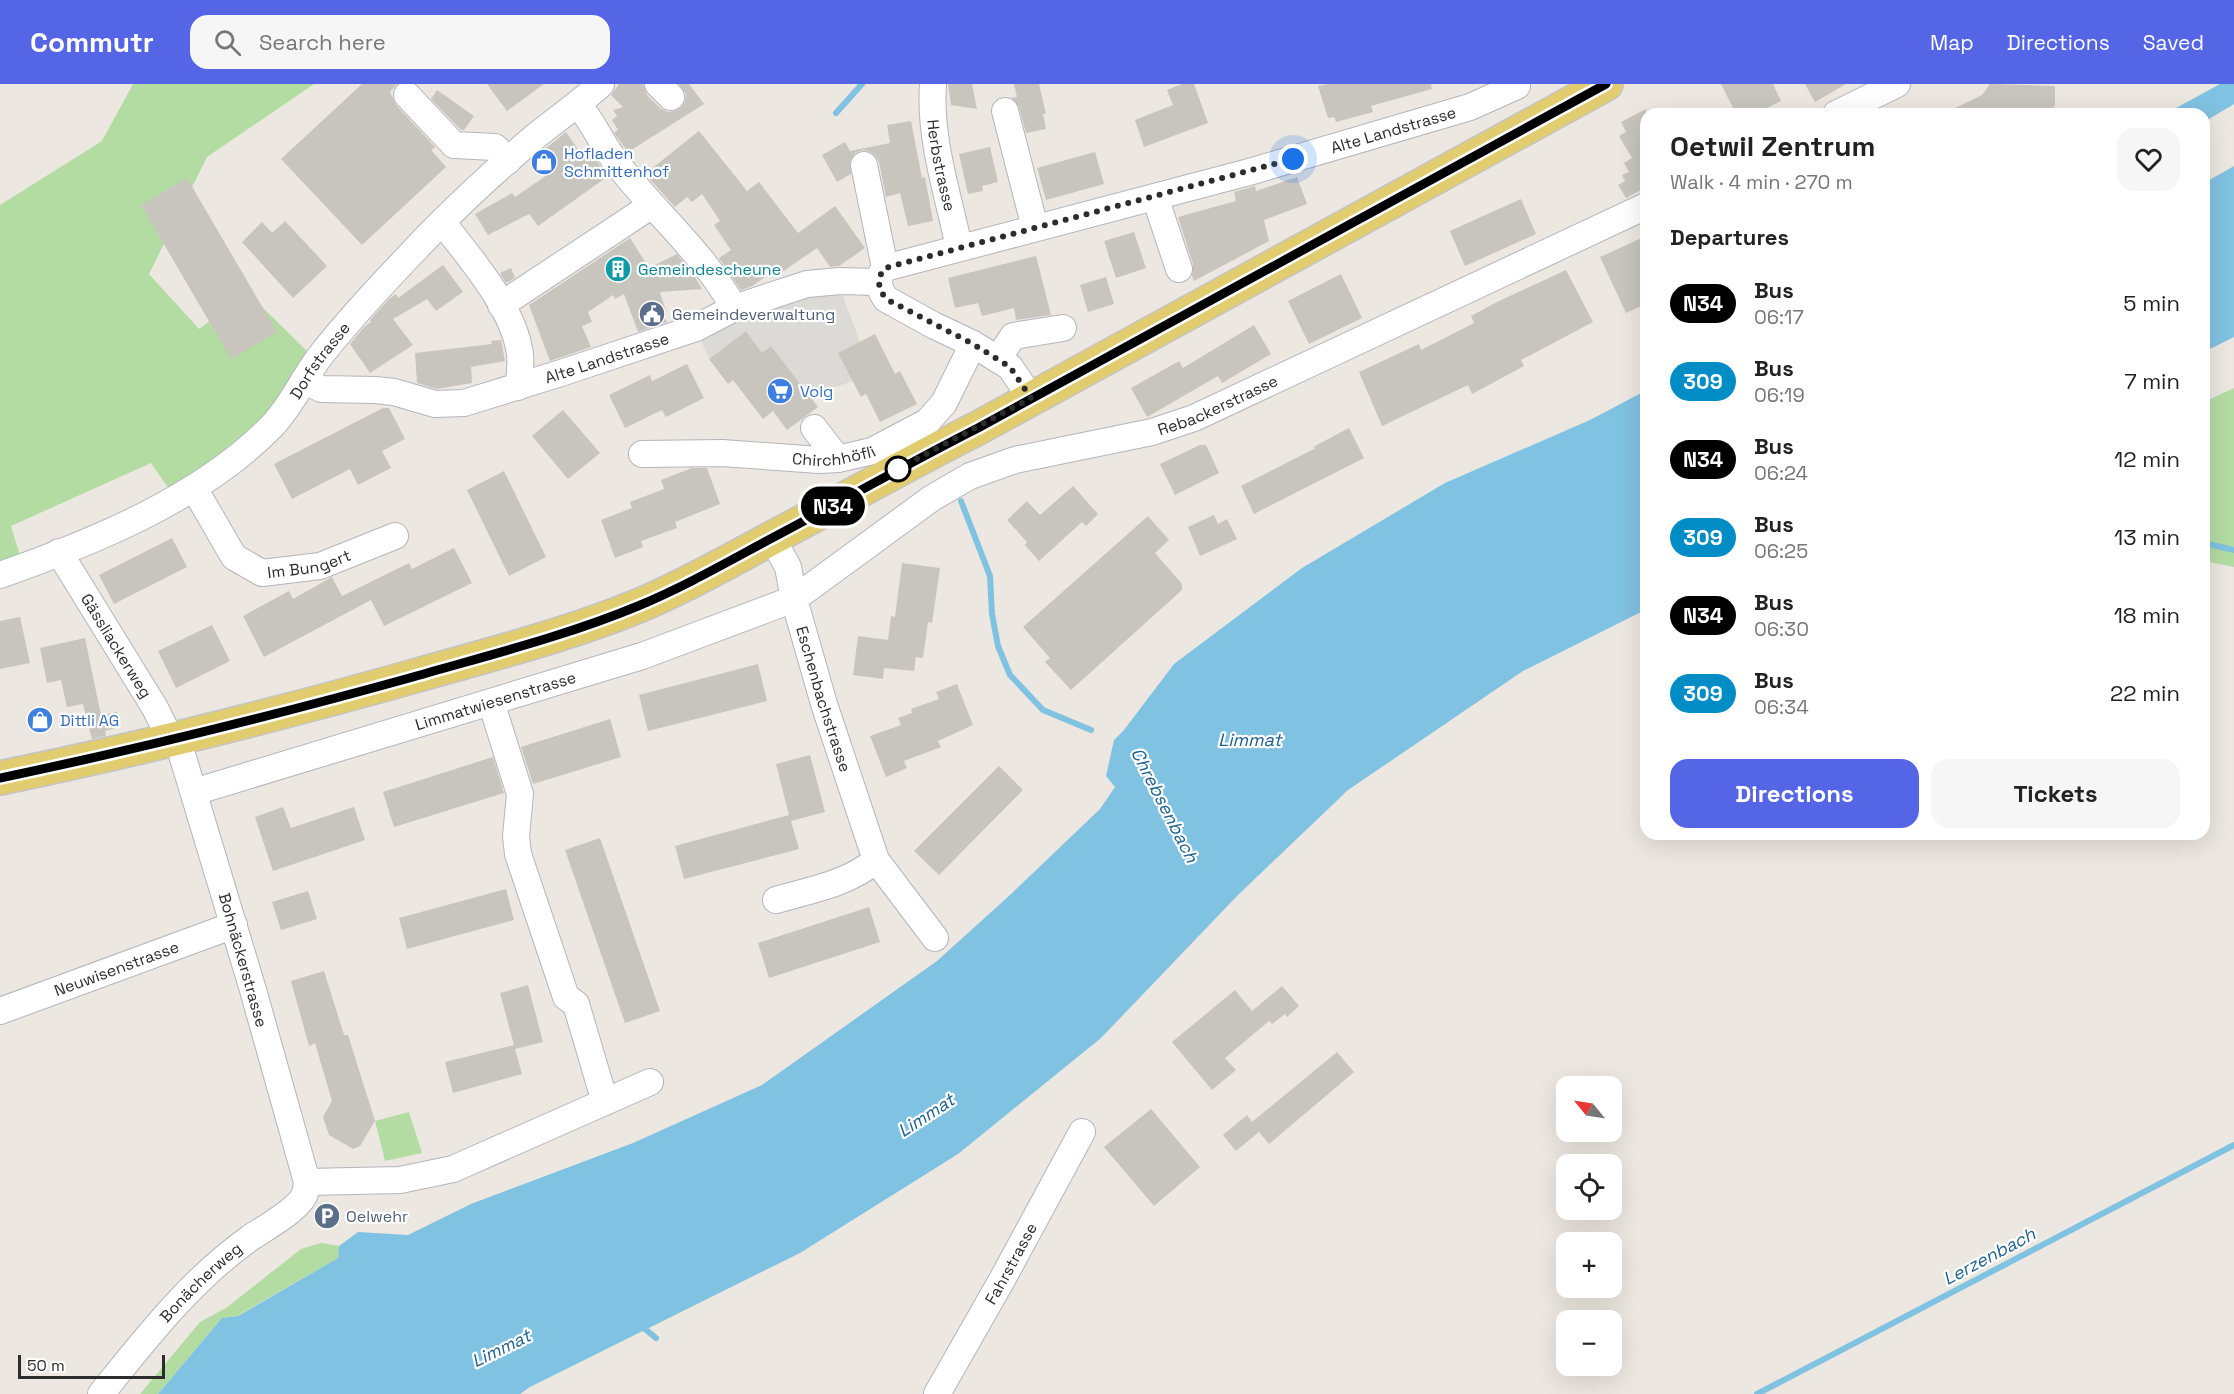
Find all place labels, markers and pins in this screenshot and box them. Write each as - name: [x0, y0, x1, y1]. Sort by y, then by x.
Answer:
- place label: Hofladen Schmittenhof: [564, 143, 669, 182]
- shop icon: Hofladen Schmittenhof: [529, 147, 559, 177]
- building icon: Gemeindescheune: [603, 254, 633, 284]
- place label: Gemeindescheune: [638, 259, 781, 280]
- public building icon: Gemeindeverwaltung: [637, 299, 667, 329]
- place label: Gemeindeverwaltung: [672, 304, 835, 325]
- supermarket icon: Volg: [765, 376, 795, 406]
- place label: Volg: [800, 381, 833, 402]
- unlabelled marker: [885, 456, 911, 482]
- shop icon: Dittli AG: [25, 705, 55, 735]
- place label: Dittli AG: [60, 710, 119, 731]
- parking icon: Oelwehr: [312, 1201, 342, 1231]
- place label: Oelwehr: [346, 1206, 408, 1227]

